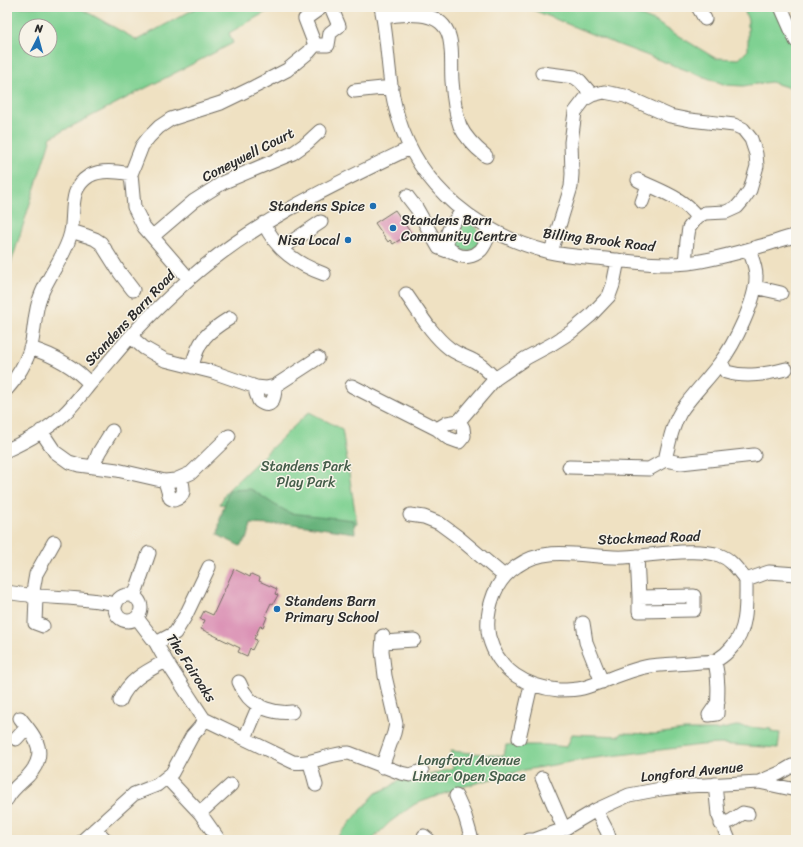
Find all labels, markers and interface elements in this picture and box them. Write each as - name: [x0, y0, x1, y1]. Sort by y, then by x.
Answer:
- north arrow: [18, 18, 58, 58]
- text: N: [33, 19, 44, 38]
- street label: Coneywell Court: [197, 121, 299, 189]
- place label: Standens Spice: [269, 194, 365, 219]
- marker: Standens Spice: [368, 201, 378, 211]
- place label: Standens Barn Community Centre: [401, 208, 517, 249]
- street label: Billing Brook Road: [542, 221, 658, 259]
- marker: Standens Barn Community Centre: [388, 223, 398, 233]
- place label: Nisa Local: [278, 228, 341, 253]
- marker: Nisa Local: [343, 235, 353, 245]
- street label: Standens Barn Road: [78, 263, 183, 372]
- park label: Standens Park Play Park: [261, 454, 352, 495]
- street label: Stockmead Road: [597, 524, 702, 552]
- place label: Standens Barn Primary School: [285, 589, 380, 630]
- marker: Standens Barn Primary School: [272, 604, 282, 614]
- street label: The Fairoaks: [159, 628, 223, 708]
- park label: Longford Avenue Linear Open Space: [412, 748, 526, 789]
- street label: Longford Avenue: [640, 754, 744, 790]

